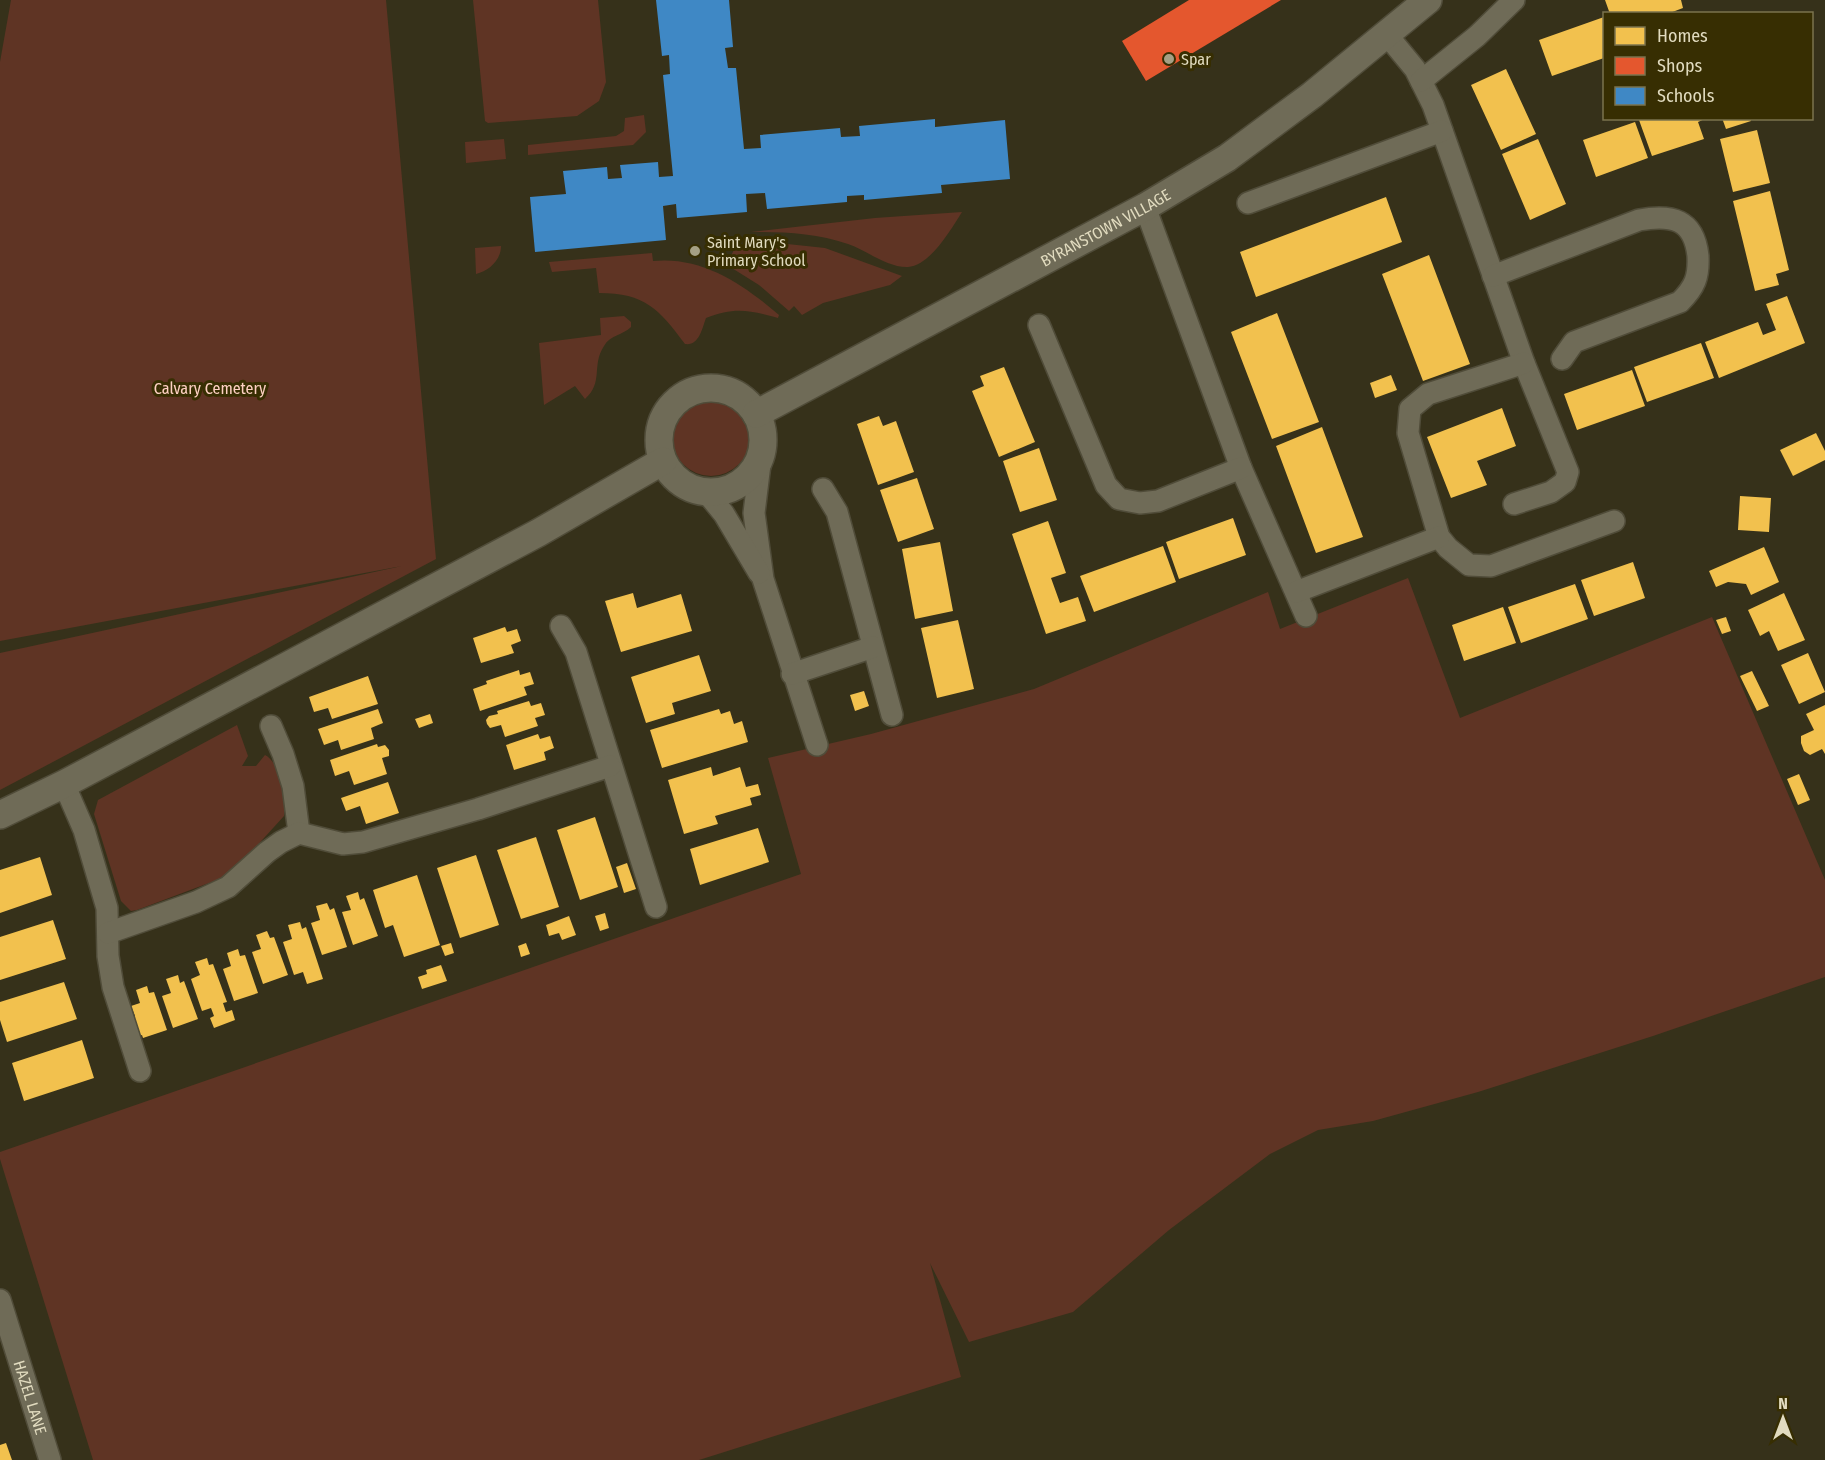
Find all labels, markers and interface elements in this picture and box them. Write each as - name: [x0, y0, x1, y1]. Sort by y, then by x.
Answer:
- legend: [1603, 12, 1813, 120]
- text: Homes: [1657, 25, 1708, 47]
- place label: Spar: [1181, 50, 1211, 69]
- marker: Spar: [1162, 52, 1176, 66]
- text: Shops: [1657, 55, 1702, 77]
- text: Schools: [1657, 85, 1715, 107]
- street label: BYRANSTOWN VILLAGE: [1037, 185, 1174, 271]
- place label: Saint Mary's Primary School: [707, 233, 806, 270]
- marker: Saint Mary's Primary School: [688, 244, 702, 258]
- park label: Calvary Cemetery: [154, 379, 267, 398]
- street label: HAZEL LANE: [9, 1358, 50, 1437]
- north arrow: [1753, 1388, 1813, 1448]
- text: N: [1778, 1394, 1788, 1413]

